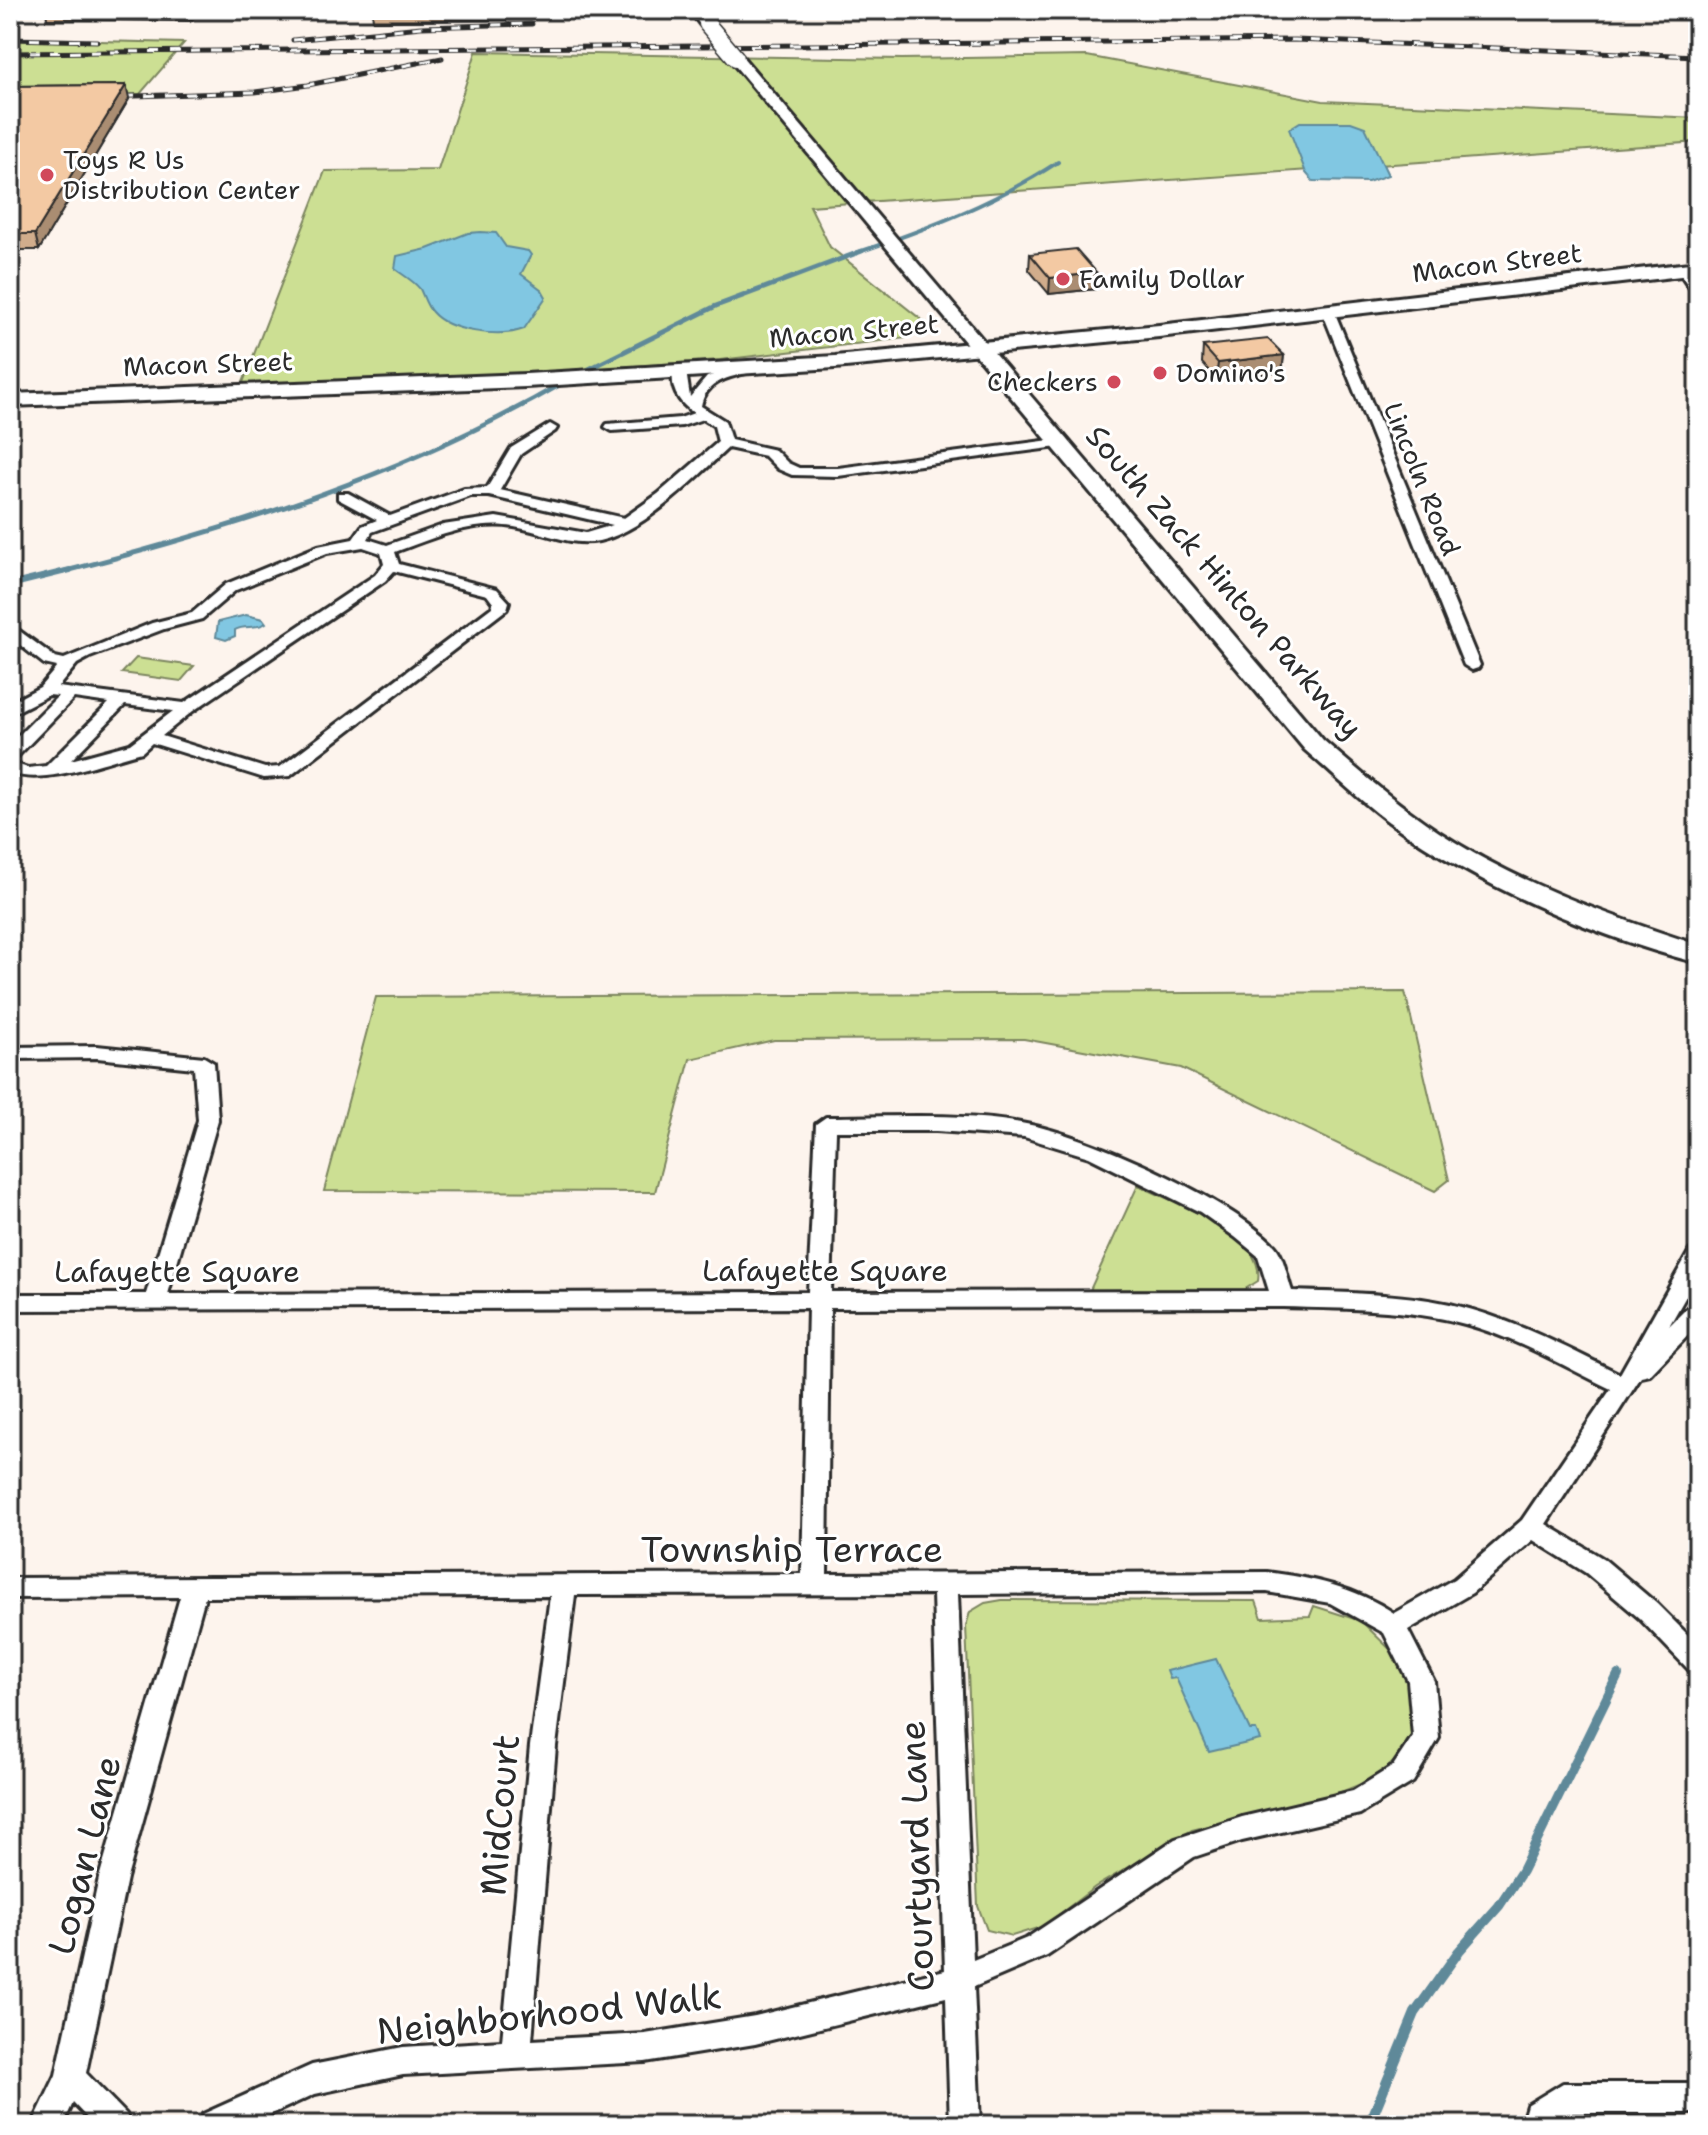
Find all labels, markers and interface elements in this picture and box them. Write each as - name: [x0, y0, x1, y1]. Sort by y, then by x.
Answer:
- place label: Toys R Us Distribution Center: [63, 142, 300, 207]
- marker: Toys R Us Distribution Center: [38, 166, 56, 184]
- street label: Macon Street: [1410, 235, 1584, 290]
- place label: Family Dollar: [1079, 261, 1245, 296]
- marker: Family Dollar: [1054, 270, 1072, 288]
- street label: Macon Street: [768, 306, 940, 355]
- street label: Macon Street: [122, 343, 294, 384]
- place label: Domino's: [1176, 355, 1286, 390]
- place label: Checkers: [987, 364, 1098, 399]
- marker: Domino's: [1151, 364, 1169, 382]
- marker: Checkers: [1105, 373, 1123, 391]
- street label: Lincoln Road: [1376, 397, 1469, 561]
- street label: South Zack Hinton Parkway: [1077, 416, 1372, 747]
- street label: Lafayette Square: [702, 1250, 948, 1291]
- street label: Lafayette Square: [54, 1251, 300, 1292]
- street label: Township Terrace: [641, 1525, 943, 1574]
- street label: Courtyard Lane: [887, 1719, 946, 1992]
- street label: MidCourt: [468, 1732, 531, 1898]
- street label: Logan Lane: [36, 1751, 133, 1960]
- street label: Neighborhood Walk: [374, 1971, 724, 2056]

